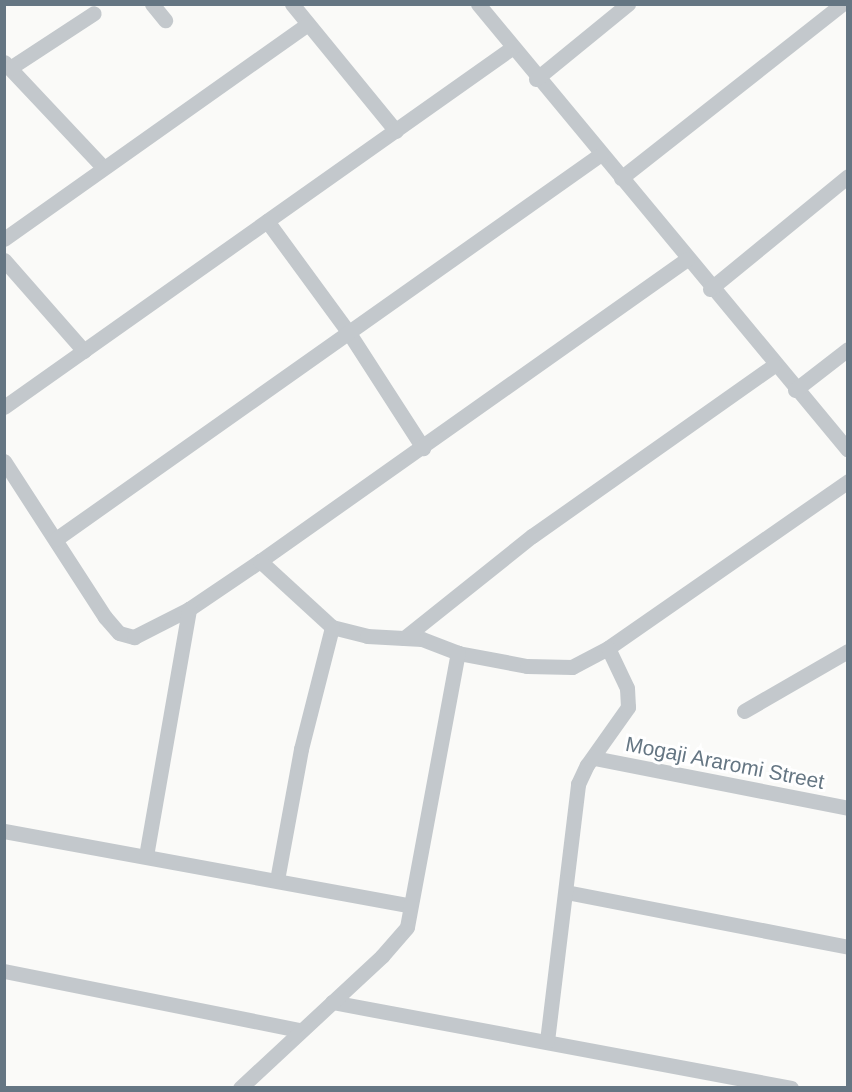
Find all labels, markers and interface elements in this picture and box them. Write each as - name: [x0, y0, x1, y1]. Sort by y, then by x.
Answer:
- street label: Mogaji Araromi Street: [623, 731, 827, 795]

